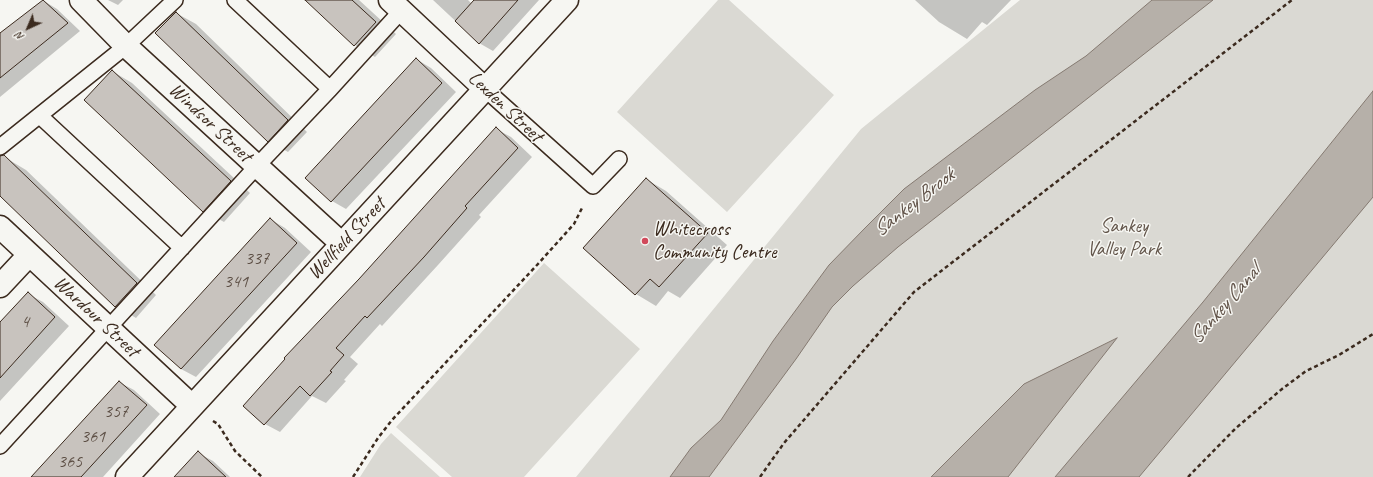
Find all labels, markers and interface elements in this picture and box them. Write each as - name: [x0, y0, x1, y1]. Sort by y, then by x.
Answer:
- north arrow: [8, 8, 48, 48]
- text: N: [12, 29, 27, 44]
- street label: Lexden Street: [463, 66, 547, 148]
- street label: Windsor Street: [163, 78, 257, 168]
- water label: Sankey Brook: [868, 163, 960, 243]
- street label: Wellfield Street: [303, 193, 391, 285]
- park label: Sankey Valley Park: [1087, 215, 1161, 262]
- place label: Whitecross Community Centre: [653, 218, 777, 265]
- marker: Whitecross Community Centre: [640, 236, 650, 246]
- house number: 337: [245, 248, 269, 270]
- water label: Sankey Canal: [1184, 261, 1266, 349]
- street label: Wardour Street: [48, 271, 144, 363]
- house number: 341: [224, 271, 248, 293]
- house number: 4: [21, 311, 29, 333]
- house number: 357: [104, 401, 128, 423]
- house number: 361: [81, 426, 105, 448]
- house number: 365: [58, 451, 82, 473]

